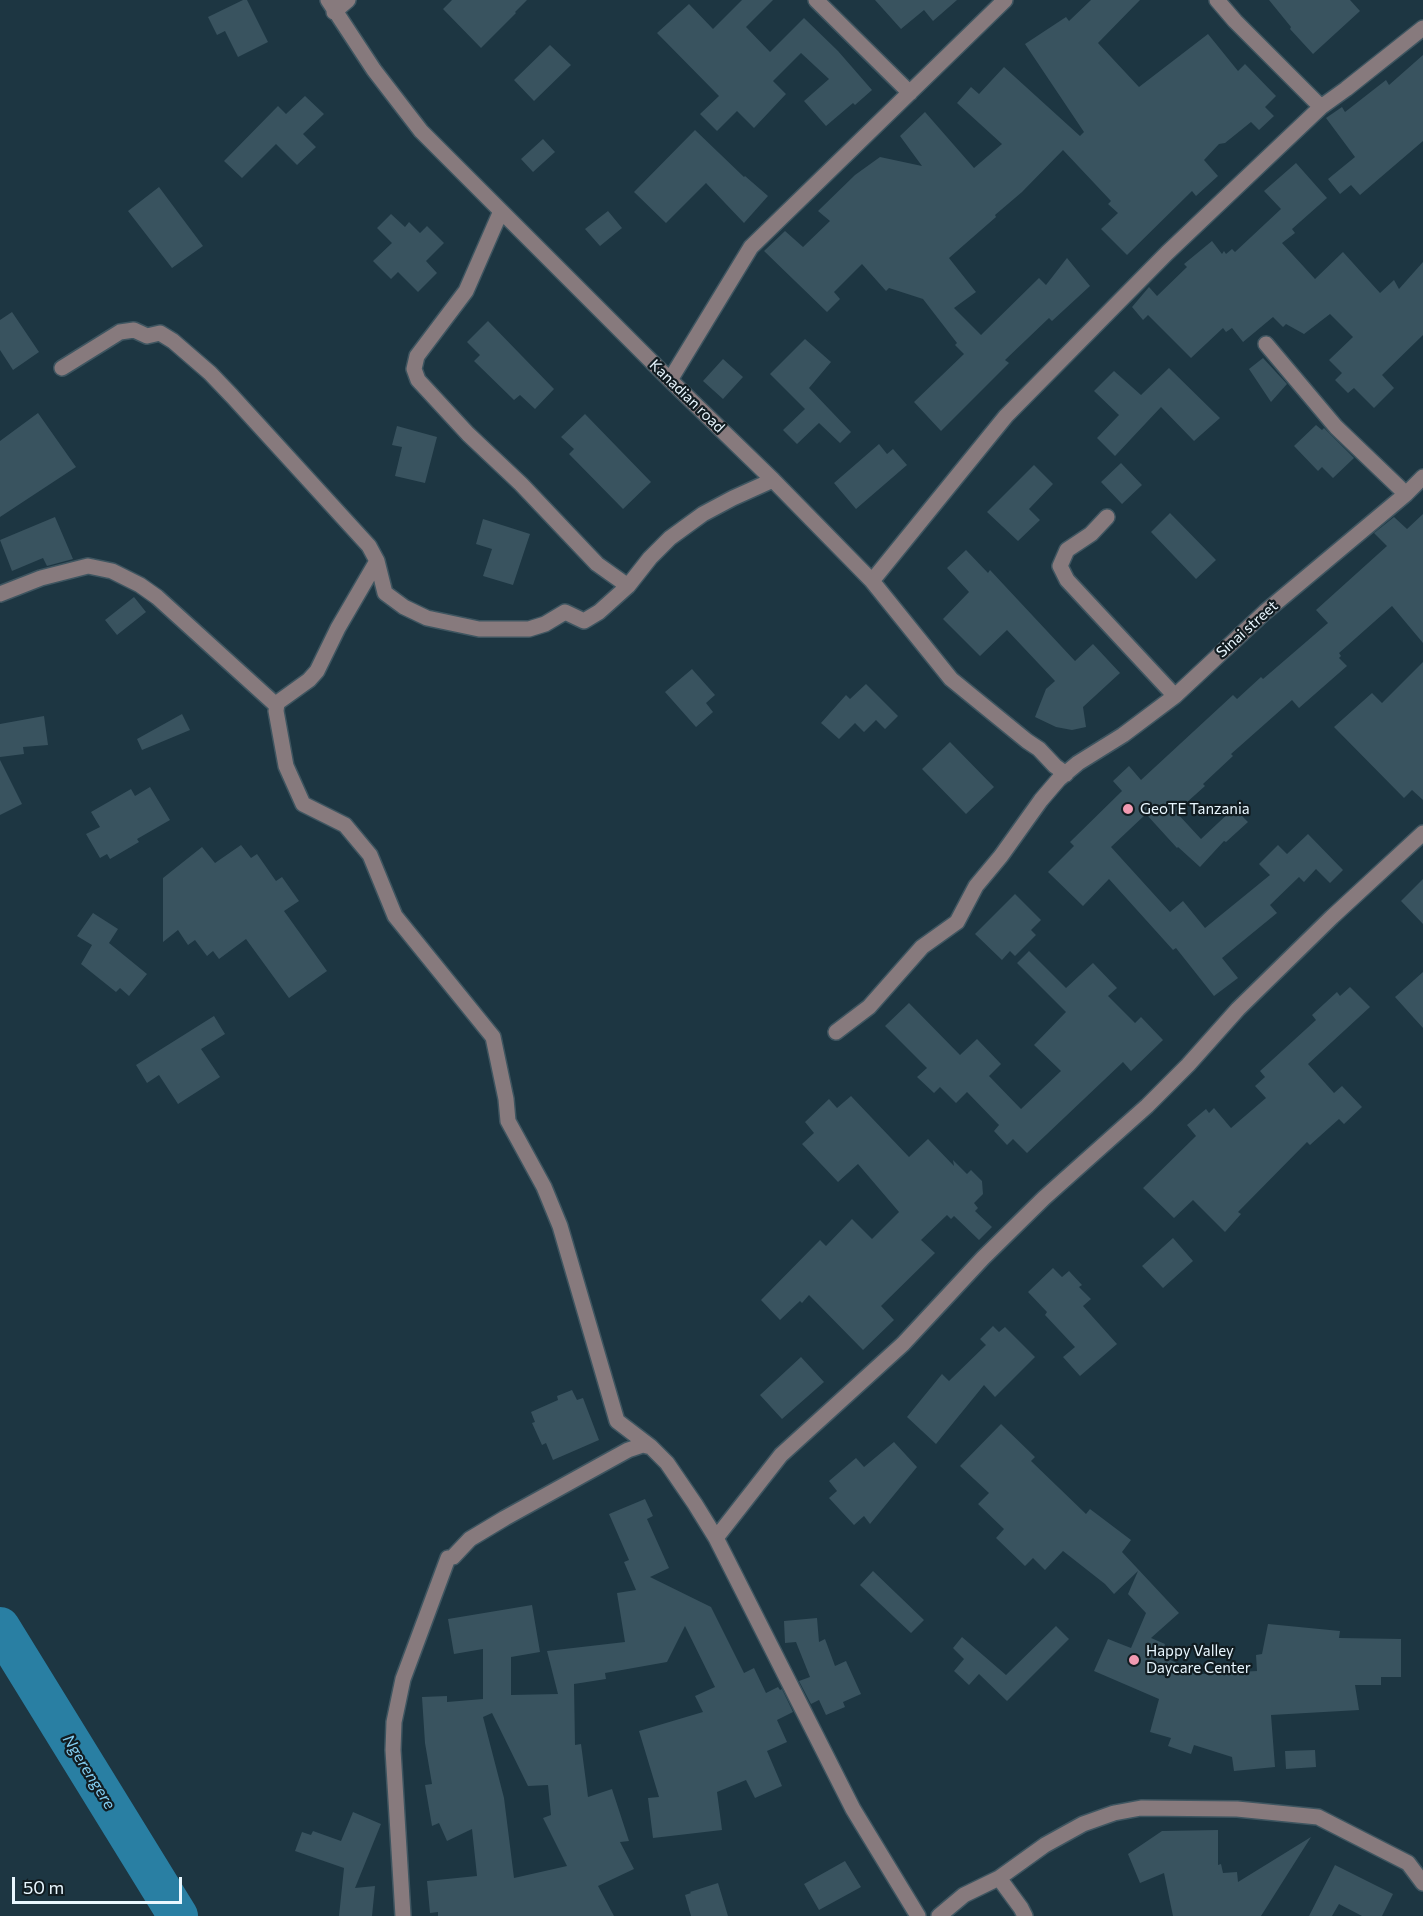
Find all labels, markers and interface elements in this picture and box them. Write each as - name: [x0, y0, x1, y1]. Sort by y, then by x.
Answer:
- street label: Kanadian road: [646, 356, 728, 436]
- street label: Sinai street: [1213, 597, 1281, 661]
- place label: GeoTE Tanzania: [1140, 800, 1250, 818]
- marker: GeoTE Tanzania: [1121, 802, 1135, 816]
- place label: Happy Valley Daycare Center: [1146, 1642, 1251, 1677]
- marker: Happy Valley Daycare Center: [1127, 1653, 1141, 1667]
- water label: Ngerengere: [59, 1731, 119, 1813]
- scale bar: [15, 1865, 184, 1903]
- text: 50 m: [23, 1876, 64, 1898]

